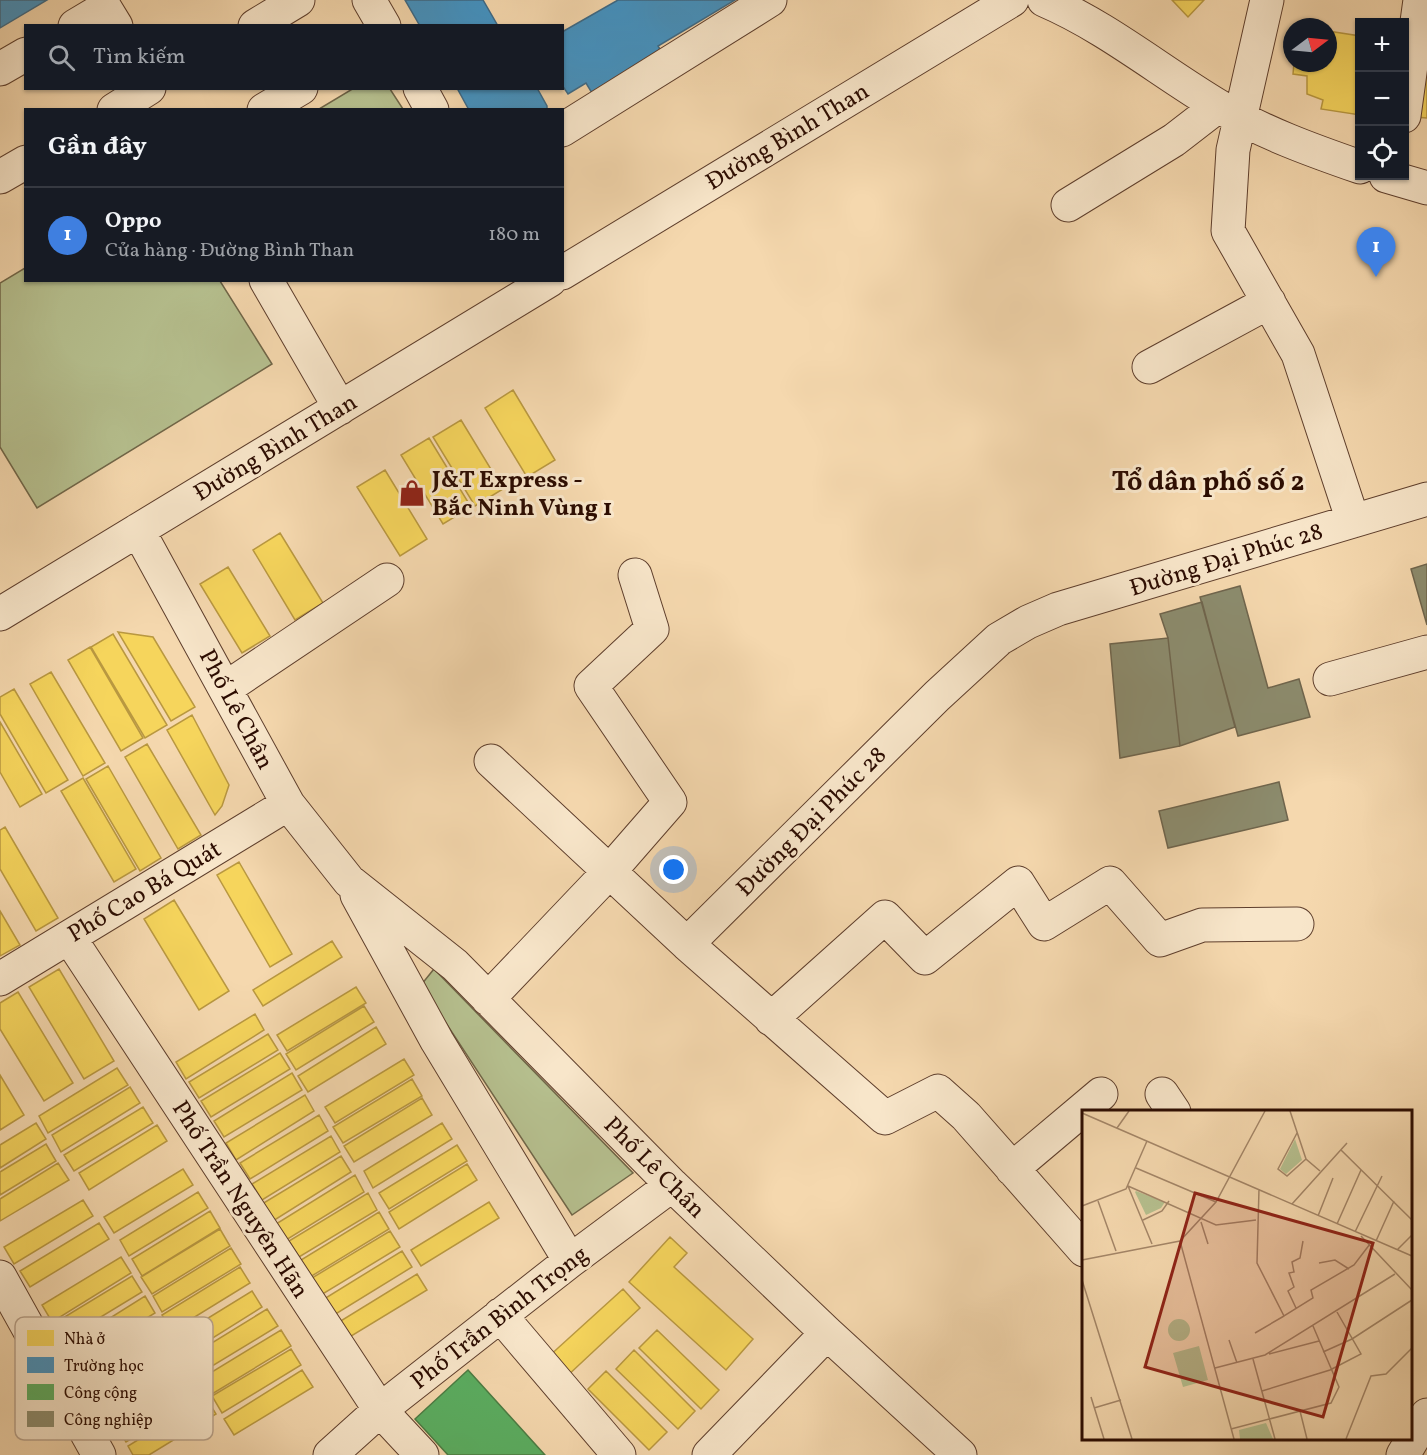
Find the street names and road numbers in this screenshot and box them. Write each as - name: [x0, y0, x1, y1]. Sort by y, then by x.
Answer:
- street label: Đường Bình Than: [700, 75, 876, 200]
- street label: Đường Bình Than: [188, 386, 364, 511]
- street label: Đường Đại Phúc 28: [1126, 515, 1327, 606]
- street label: Phố Lê Chân: [189, 644, 281, 776]
- street label: Đường Đại Phúc 28: [730, 740, 895, 905]
- street label: Phố Cao Bá Quát: [62, 833, 228, 952]
- street label: Phố Trần Nguyên Hãn: [162, 1094, 316, 1306]
- street label: Phố Lê Chân: [595, 1110, 712, 1227]
- street label: Phố Trần Bình Trọng: [404, 1238, 596, 1399]

